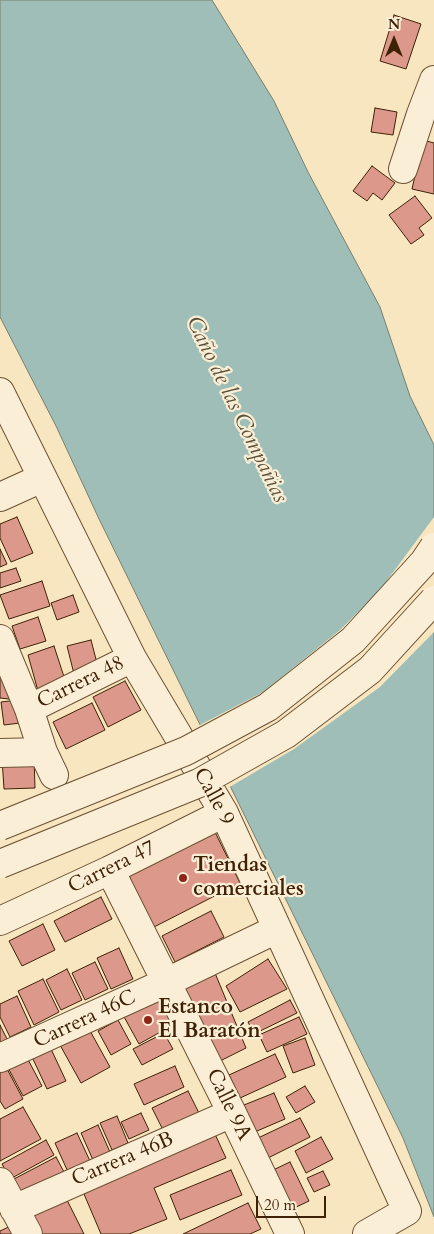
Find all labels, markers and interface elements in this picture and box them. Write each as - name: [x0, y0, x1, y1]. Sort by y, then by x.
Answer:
- north arrow: [369, 15, 419, 65]
- text: N: [388, 15, 400, 34]
- water label: Caño de las Compañias: [179, 312, 293, 508]
- street label: Carrera 48: [33, 651, 129, 715]
- street label: Calle 9: [187, 764, 239, 830]
- street label: Carrera 47: [64, 836, 160, 900]
- place label: Tiendas comerciales: [193, 853, 304, 903]
- marker: Tiendas comerciales: [177, 872, 189, 884]
- street label: Carrera 46C: [30, 985, 140, 1055]
- place label: Estanco El Baratón: [158, 995, 261, 1045]
- marker: Estanco El Baratón: [142, 1014, 154, 1026]
- street label: Calle 9A: [200, 1065, 256, 1145]
- street label: Carrera 46B: [68, 1127, 178, 1193]
- scale bar: [259, 1186, 329, 1218]
- text: 20 m: [264, 1195, 296, 1215]

